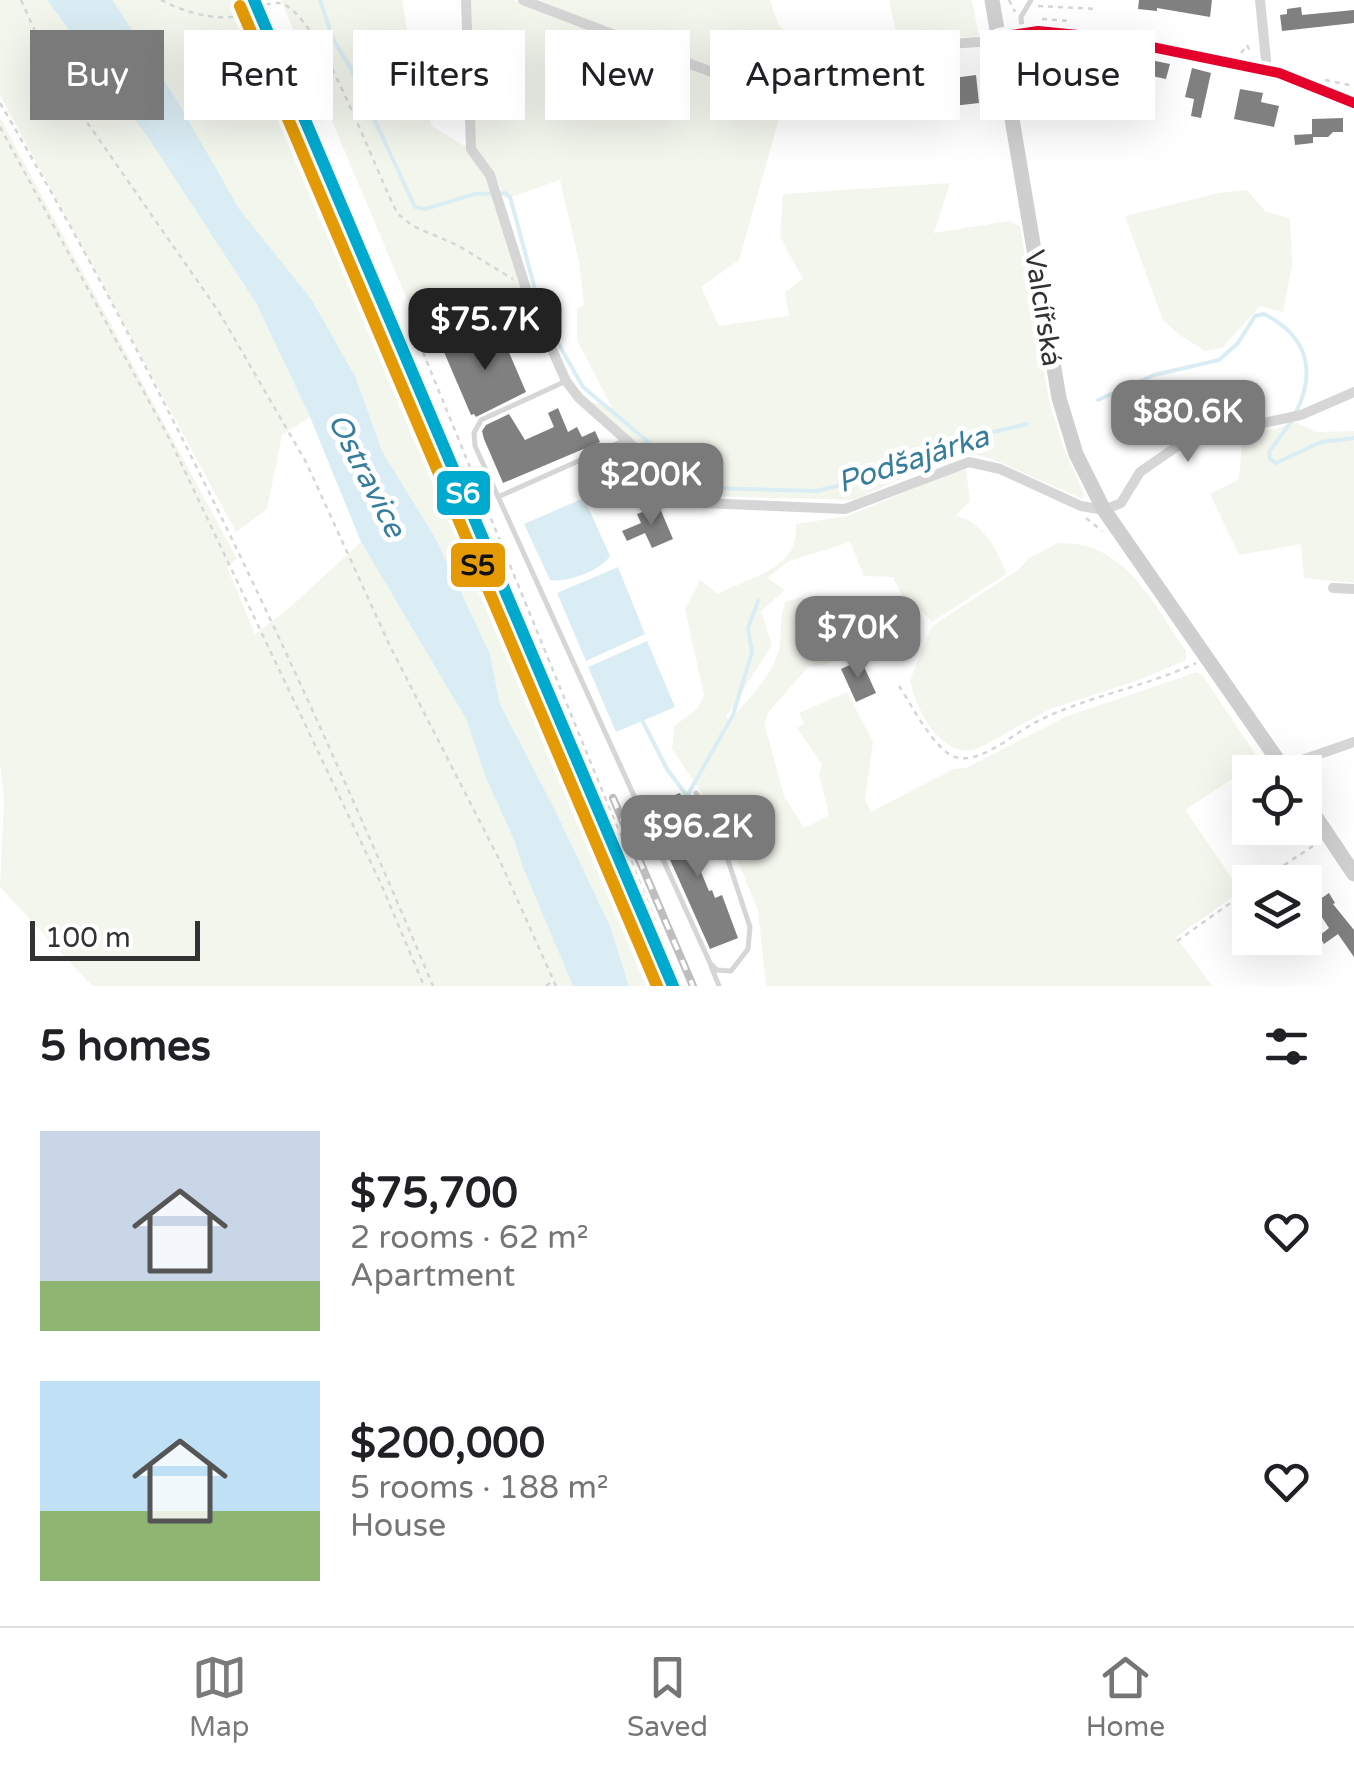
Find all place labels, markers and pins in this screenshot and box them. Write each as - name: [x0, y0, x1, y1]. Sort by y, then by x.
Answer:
- pin: $75.7K: [404, 288, 566, 373]
- pin: $80.6K: [1107, 380, 1269, 465]
- pin: $200K: [581, 443, 721, 528]
- pin: $70K: [799, 596, 917, 681]
- pin: $96.2K: [617, 795, 779, 880]

